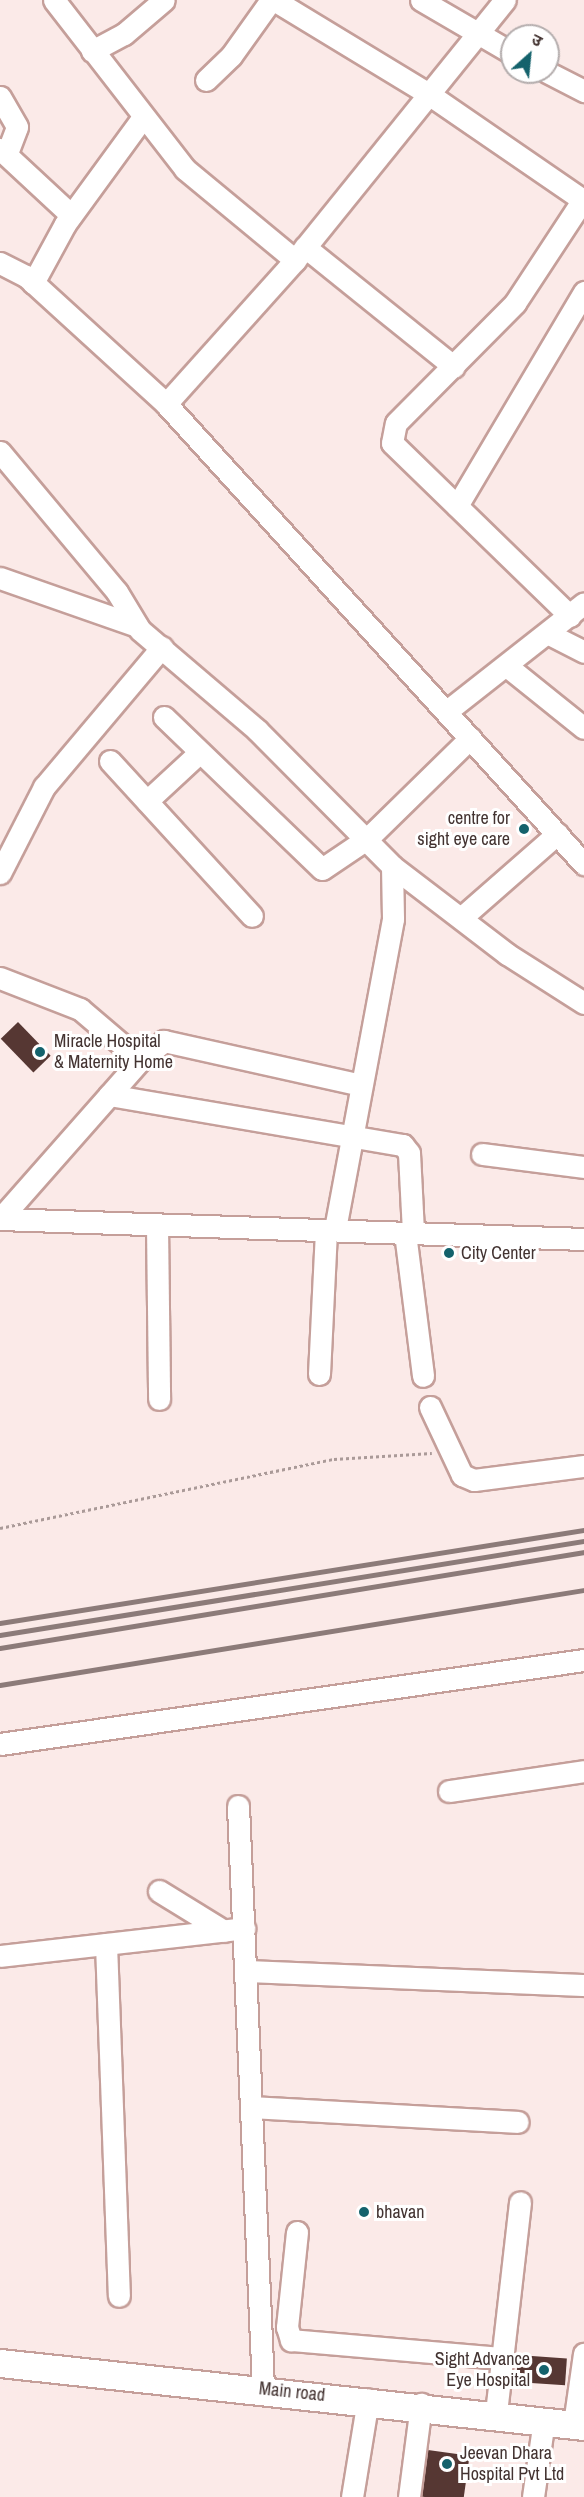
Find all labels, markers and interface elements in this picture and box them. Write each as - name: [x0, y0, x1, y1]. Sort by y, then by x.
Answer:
- north arrow: [500, 24, 560, 84]
- text: उ: [528, 28, 546, 52]
- place label: centre for sight eye care: [417, 808, 510, 850]
- marker: centre for sight eye care: [515, 820, 533, 838]
- place label: Miracle Hospital & Maternity Home: [54, 1031, 173, 1074]
- marker: Miracle Hospital & Maternity Home: [31, 1043, 49, 1061]
- place label: City Center: [461, 1242, 536, 1264]
- marker: City Center: [442, 1246, 456, 1260]
- place label: bhavan: [376, 2201, 424, 2223]
- marker: bhavan: [357, 2205, 371, 2219]
- place label: Sight Advance Eye Hospital: [434, 2349, 530, 2392]
- marker: Sight Advance Eye Hospital: [535, 2361, 553, 2379]
- street label: Main road: [258, 2378, 326, 2406]
- place label: Jeevan Dhara Hospital Pvt Ltd: [460, 2443, 564, 2486]
- marker: Jeevan Dhara Hospital Pvt Ltd: [438, 2455, 456, 2473]

